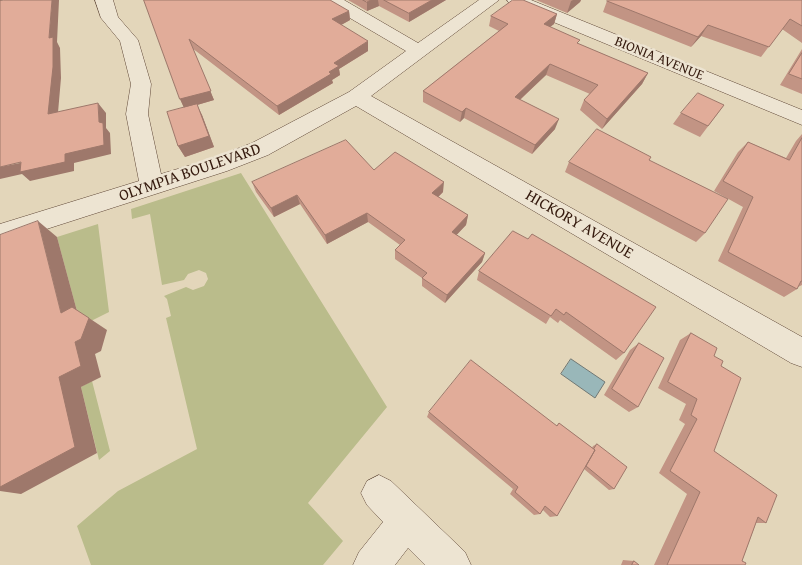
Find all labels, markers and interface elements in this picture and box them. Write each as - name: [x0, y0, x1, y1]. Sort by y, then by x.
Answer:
- street label: BIONIA AVENUE: [612, 33, 706, 85]
- street label: OLYMPIA BOULEVARD: [117, 140, 263, 206]
- street label: HICKORY AVENUE: [522, 186, 636, 264]

